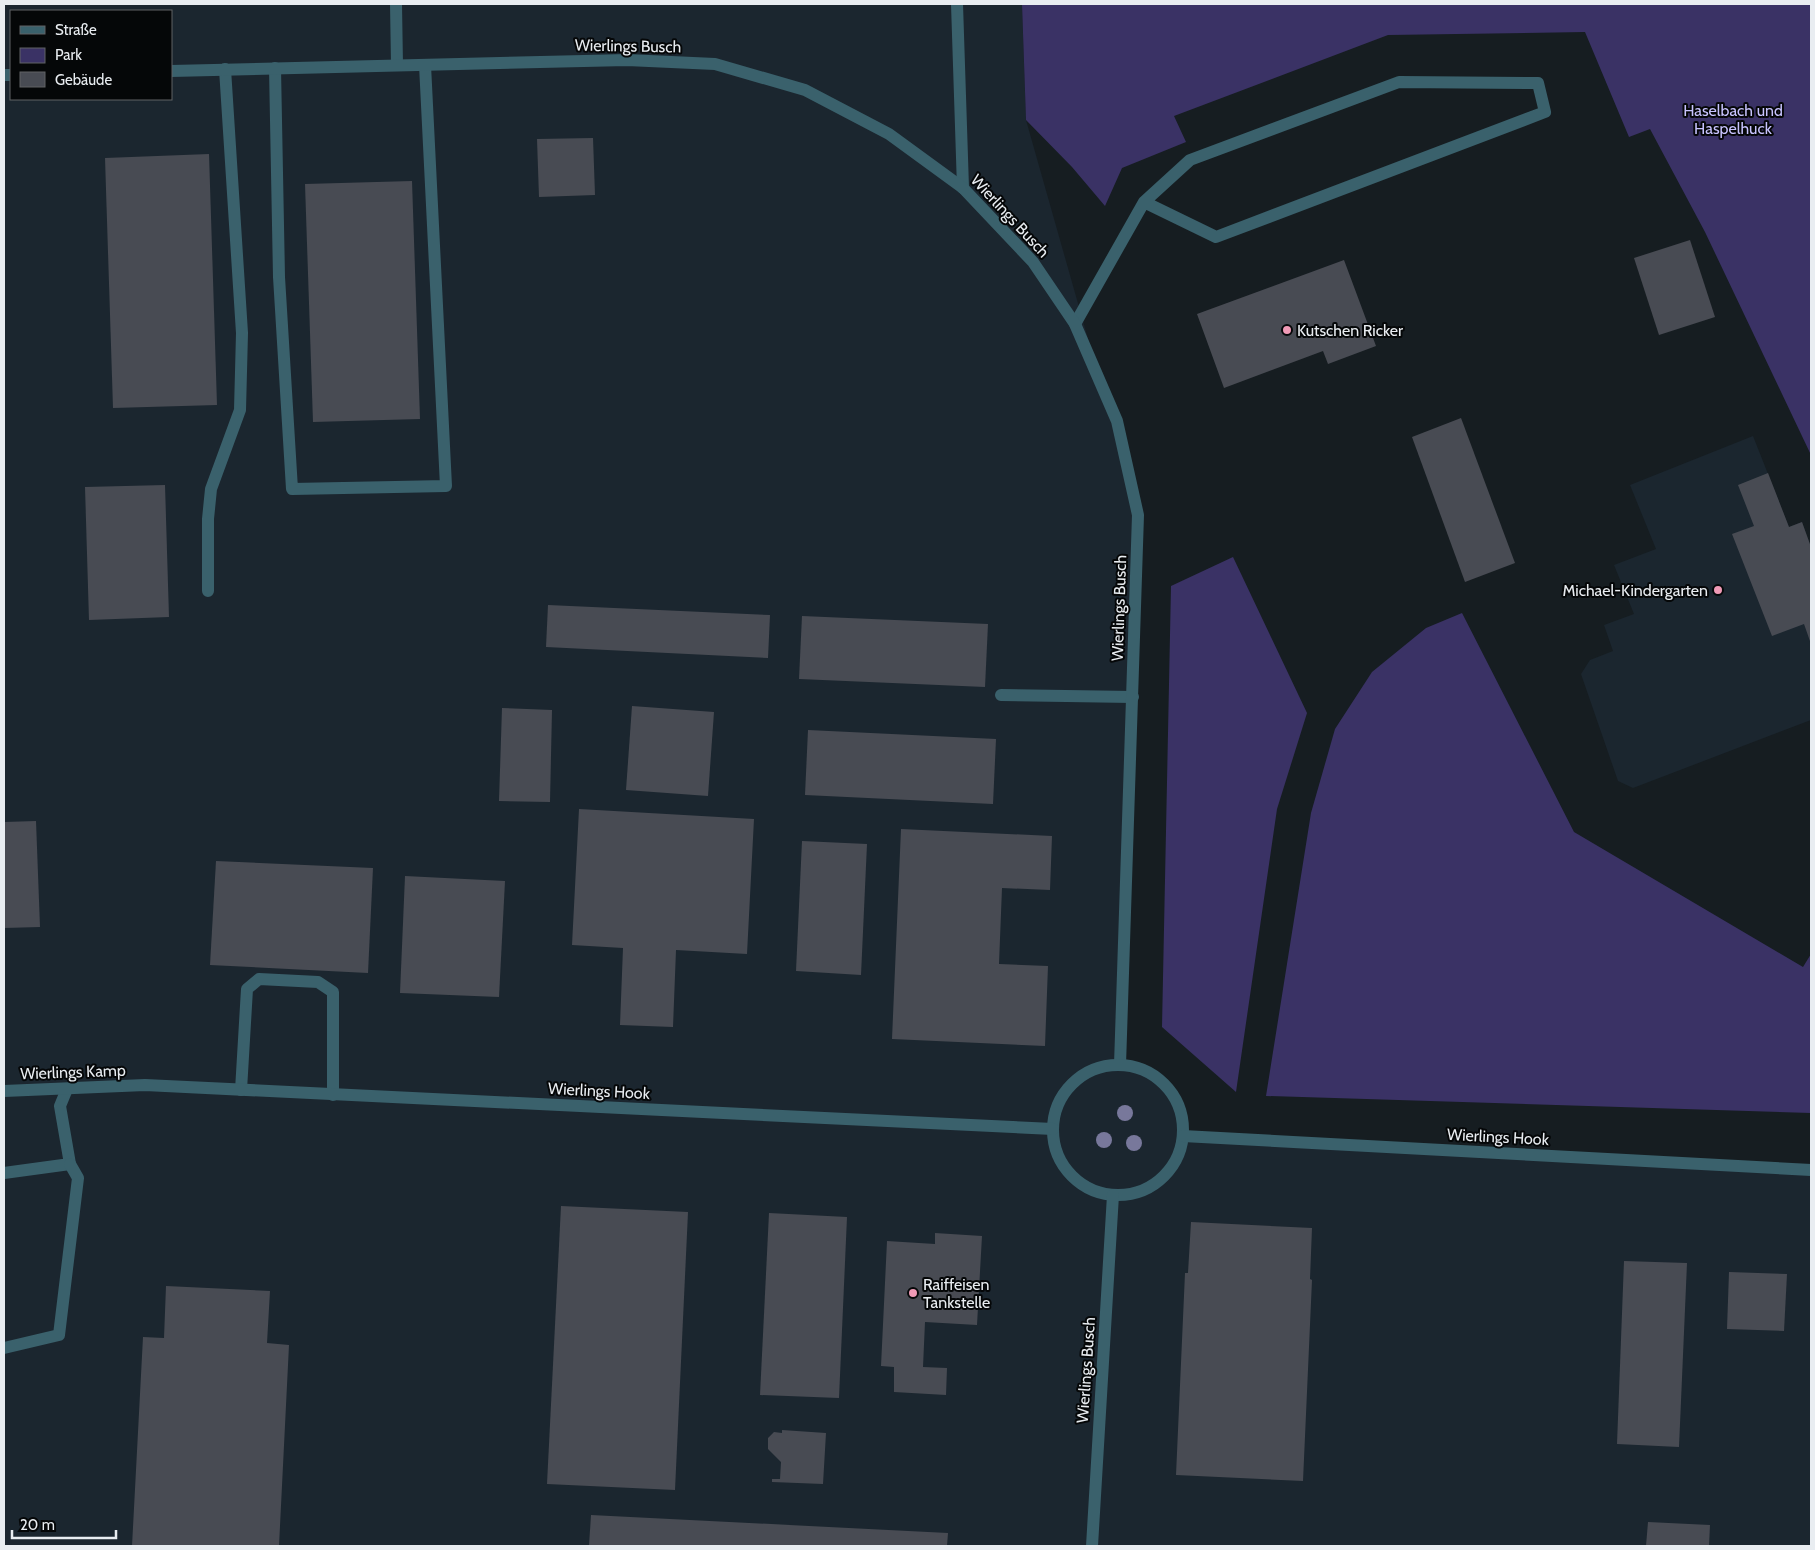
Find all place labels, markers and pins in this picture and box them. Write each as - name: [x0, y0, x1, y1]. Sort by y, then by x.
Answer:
- place label: Kutschen Ricker: [1297, 321, 1404, 340]
- marker: Kutschen Ricker: [1281, 324, 1293, 336]
- place label: Michael-Kindergarten: [1562, 581, 1708, 600]
- marker: Michael-Kindergarten: [1712, 584, 1724, 596]
- place label: Raiffeisen Tankstelle: [923, 1275, 990, 1312]
- marker: Raiffeisen Tankstelle: [907, 1287, 919, 1299]

